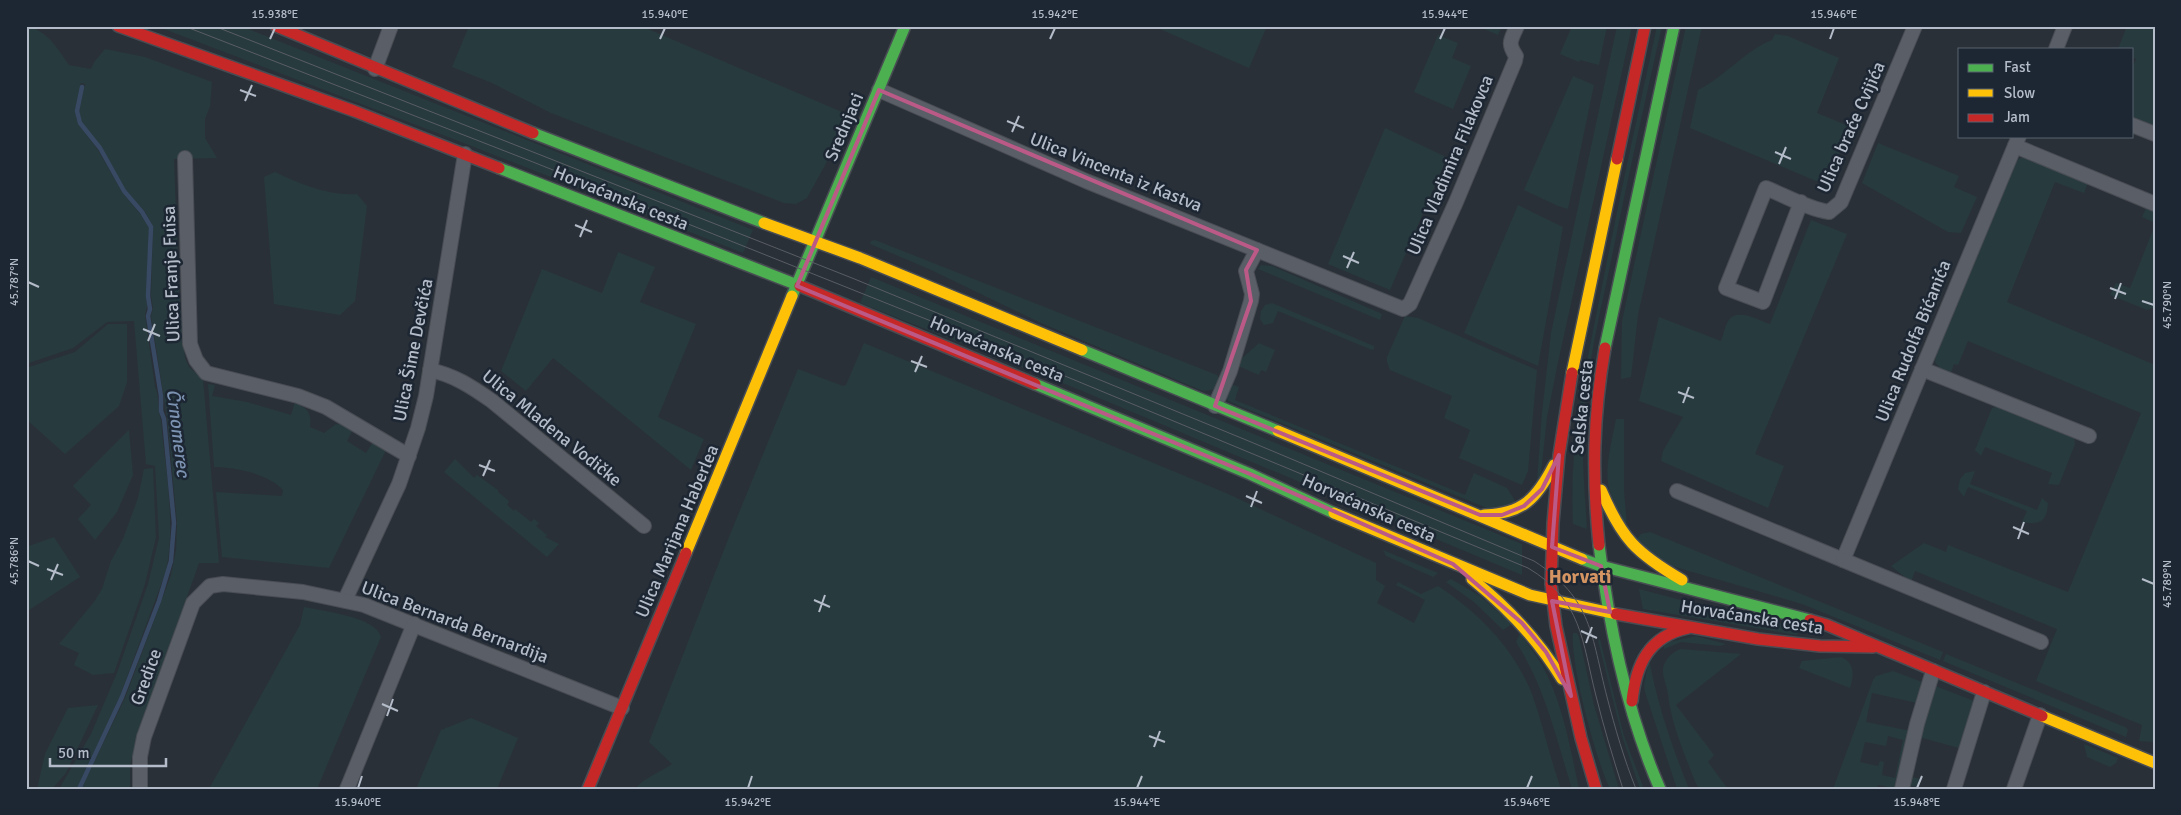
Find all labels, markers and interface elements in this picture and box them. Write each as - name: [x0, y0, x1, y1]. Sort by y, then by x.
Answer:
- text: 15.938°E: [252, 7, 299, 22]
- text: 15.940°E: [642, 7, 689, 22]
- text: 15.942°E: [1032, 7, 1079, 22]
- text: 15.944°E: [1422, 7, 1469, 22]
- text: 15.946°E: [1811, 7, 1858, 22]
- legend: [1958, 48, 2134, 138]
- street label: Ulica braće Cvijića: [1812, 58, 1890, 196]
- text: Fast: [2004, 58, 2031, 76]
- street label: Ulica Vladimira Filakovca: [1402, 72, 1498, 258]
- text: Slow: [2004, 84, 2035, 102]
- street label: Srednjaci: [820, 89, 868, 165]
- text: Jam: [2004, 108, 2030, 126]
- street label: Ulica Vincenta iz Kastva: [1027, 127, 1205, 217]
- street label: Horvaćanska cesta: [550, 161, 692, 235]
- street label: Ulica Franje Fuisa: [158, 205, 184, 343]
- street label: Ulica Rudolfa Bićanića: [1870, 257, 1956, 425]
- text: 45.787°N: [7, 258, 22, 306]
- street label: Ulica Šime Devčića: [388, 277, 438, 423]
- text: 45.790°N: [2160, 281, 2175, 329]
- street label: Horvaćanska cesta: [926, 311, 1068, 387]
- street label: Selska cesta: [1566, 359, 1598, 455]
- street label: Ulica Mladena Vodičke: [478, 365, 626, 491]
- water label: Črnomerec: [161, 388, 196, 480]
- street label: Ulica Marijana Haberlea: [631, 441, 723, 621]
- street label: Horvaćanska cesta: [1299, 469, 1439, 547]
- text: 45.786°N: [7, 537, 22, 585]
- text: 45.789°N: [2160, 560, 2175, 608]
- district label: Horvati: [1549, 565, 1611, 589]
- street label: Ulica Bernarda Bernardija: [358, 576, 552, 668]
- street label: Horvaćanska cesta: [1679, 595, 1825, 639]
- street label: Gredice: [126, 646, 166, 708]
- scale bar: [50, 735, 166, 767]
- text: 50 m: [58, 744, 89, 762]
- text: 15.940°E: [335, 795, 382, 810]
- text: 15.942°E: [725, 795, 772, 810]
- text: 15.944°E: [1114, 795, 1161, 810]
- text: 15.946°E: [1504, 795, 1551, 810]
- text: 15.948°E: [1894, 795, 1941, 810]

